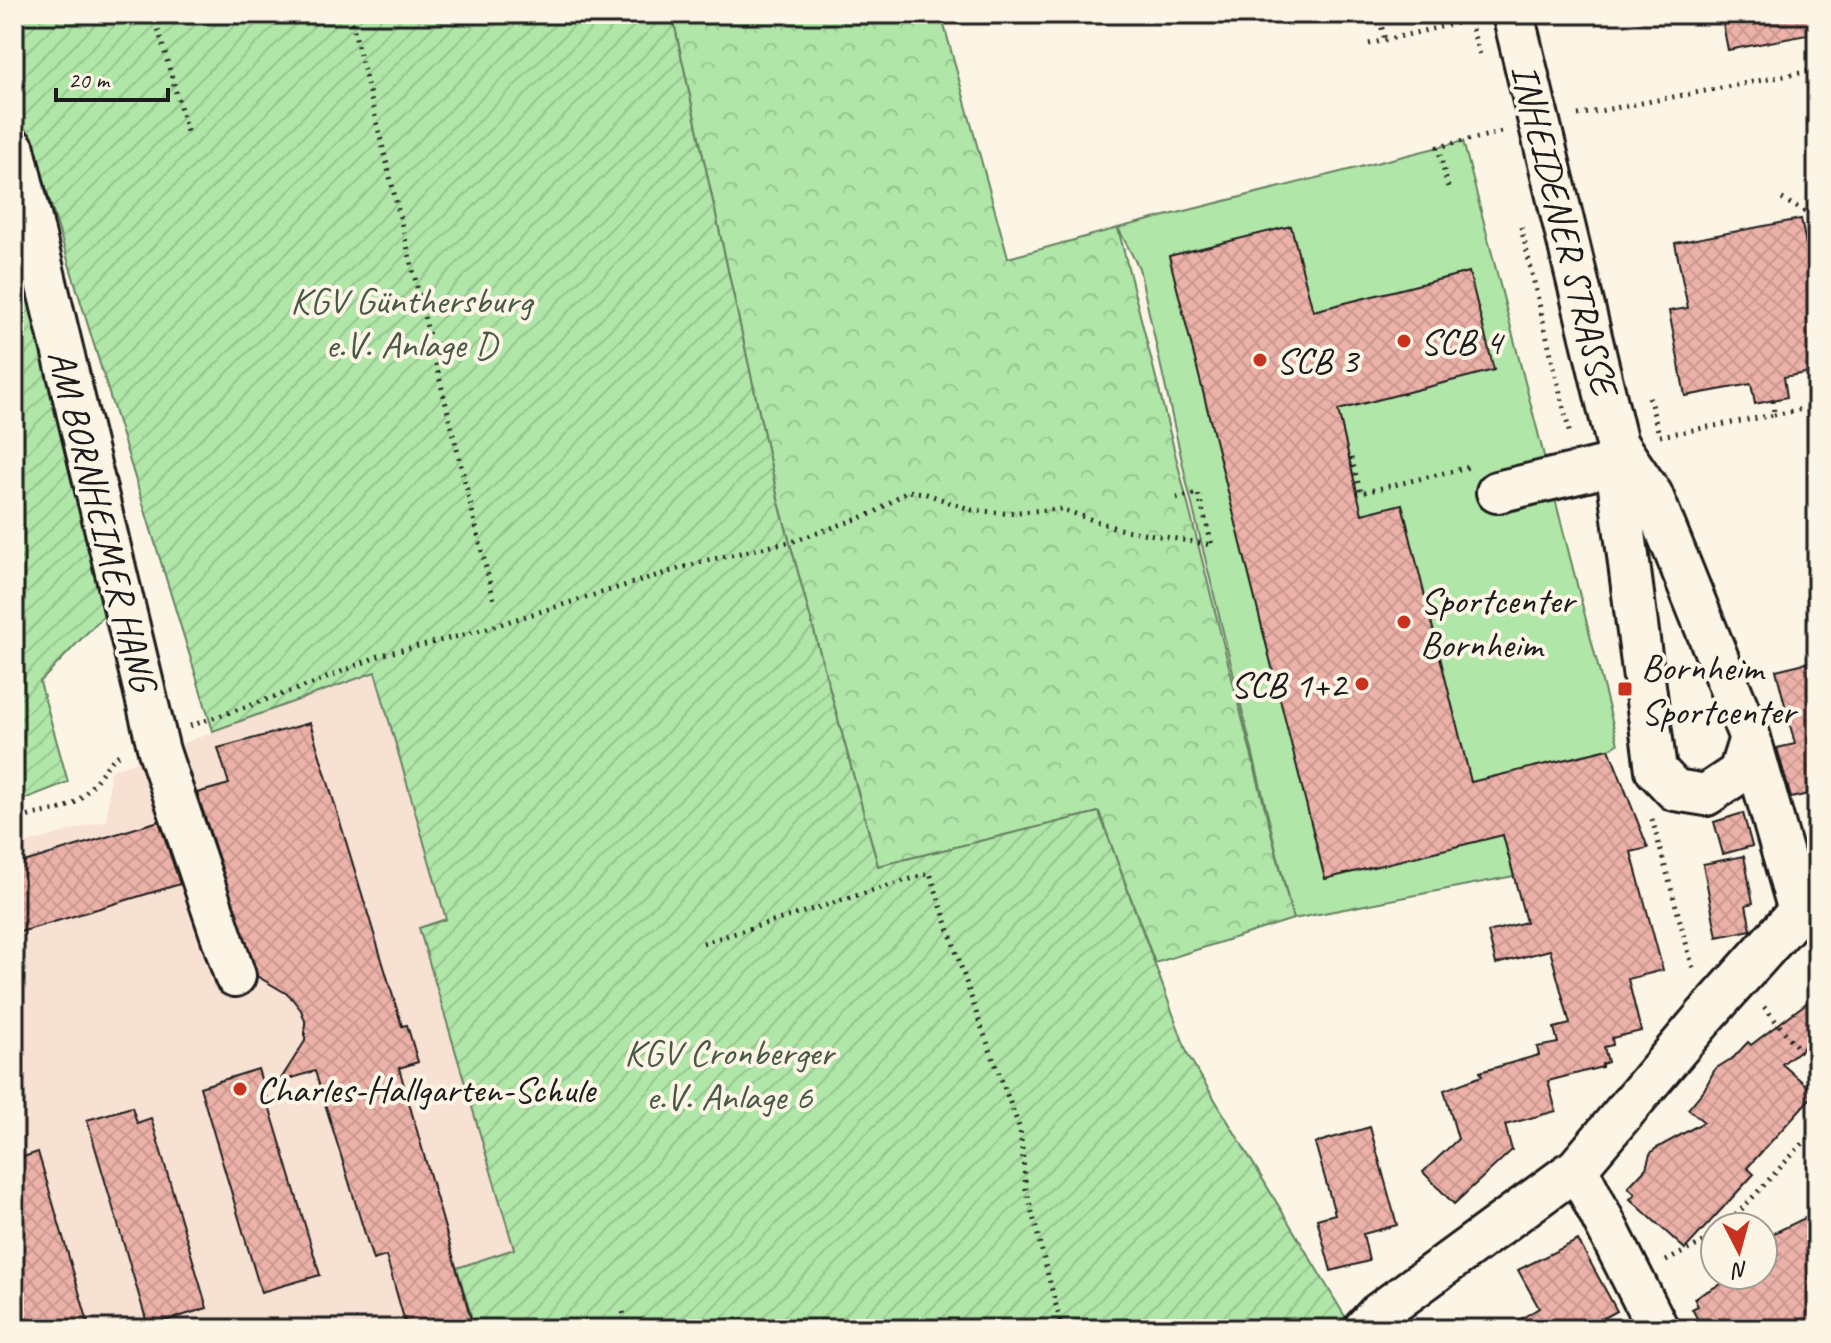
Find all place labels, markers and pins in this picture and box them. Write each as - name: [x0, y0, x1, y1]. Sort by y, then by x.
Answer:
- place label: SCB 4: [1420, 318, 1506, 365]
- marker: SCB 4: [1395, 332, 1413, 350]
- place label: SCB 3: [1276, 337, 1361, 384]
- marker: SCB 3: [1251, 351, 1269, 369]
- place label: Sportcenter Bornheim: [1420, 577, 1578, 668]
- marker: Sportcenter Bornheim: [1395, 613, 1413, 631]
- place label: Bornheim Sportcenter: [1641, 644, 1799, 735]
- place label: SCB 1+2: [1230, 661, 1349, 708]
- marker: SCB 1+2: [1353, 675, 1371, 693]
- marker: Bornheim Sportcenter: [1616, 680, 1634, 698]
- place label: Charles-Hallgarten-Schule: [256, 1066, 598, 1113]
- marker: Charles-Hallgarten-Schule: [231, 1080, 249, 1098]

